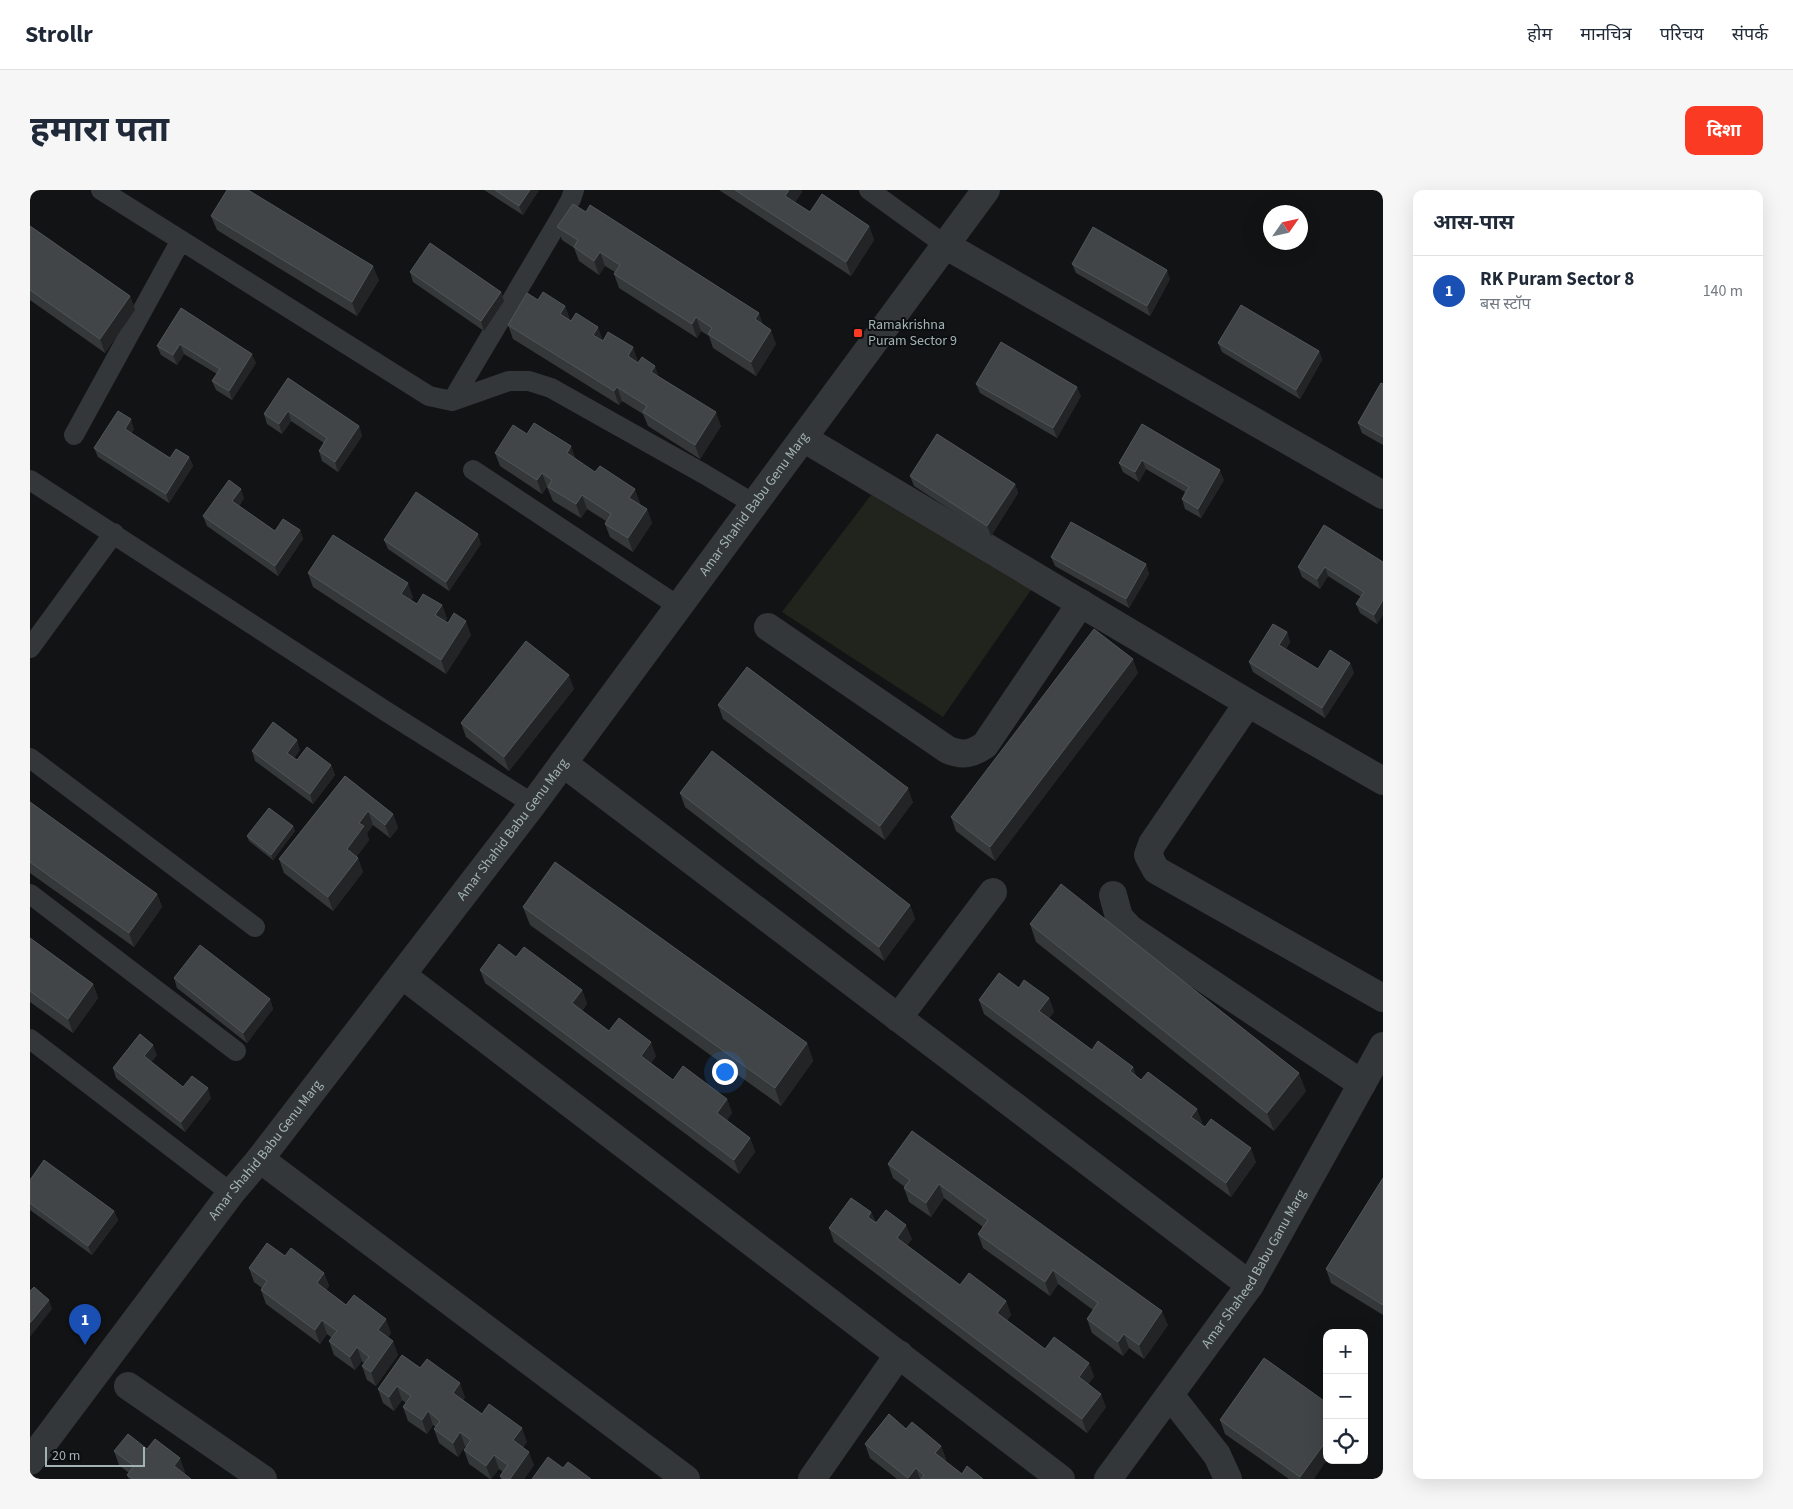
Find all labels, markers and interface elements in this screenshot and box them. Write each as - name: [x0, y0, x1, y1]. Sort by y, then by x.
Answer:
- text: Strollr: [25, 17, 93, 52]
- text: होम: [1527, 22, 1552, 47]
- text: मानचित्र: [1580, 22, 1632, 47]
- text: परिचय: [1660, 22, 1704, 47]
- text: संपर्क: [1732, 22, 1768, 47]
- text: हमारा पता: [30, 105, 169, 155]
- button: दिशा: [1685, 106, 1763, 155]
- north arrow: [1263, 205, 1308, 250]
- text: आस-पास: [1433, 207, 1514, 237]
- text: RK Puram Sector 8: [1480, 266, 1634, 293]
- text: 1: [1445, 280, 1453, 302]
- text: 140 m: [1703, 280, 1743, 302]
- text: बस स्टॉप: [1480, 293, 1531, 315]
- place label: Ramakrishna Puram Sector 9: [868, 315, 957, 351]
- marker: Ramakrishna Puram Sector 9: [852, 327, 864, 339]
- street label: Amar Shahid Babu Genu Marg: [694, 428, 814, 580]
- street label: Amar Shahid Babu Genu Marg: [452, 754, 573, 905]
- your location: [712, 1059, 738, 1085]
- street label: Amar Shahid Babu Genu Marg: [204, 1076, 327, 1225]
- street label: Amar Shaheed Babu Ganu Marg: [1197, 1186, 1311, 1353]
- pin: 1: [69, 1304, 101, 1345]
- map controls: [1323, 1329, 1368, 1464]
- button: +: [1323, 1329, 1368, 1374]
- button: −: [1323, 1374, 1368, 1419]
- button: locate: [1323, 1419, 1368, 1464]
- scale bar: [45, 1444, 145, 1467]
- text: 20 m: [52, 1446, 80, 1466]

